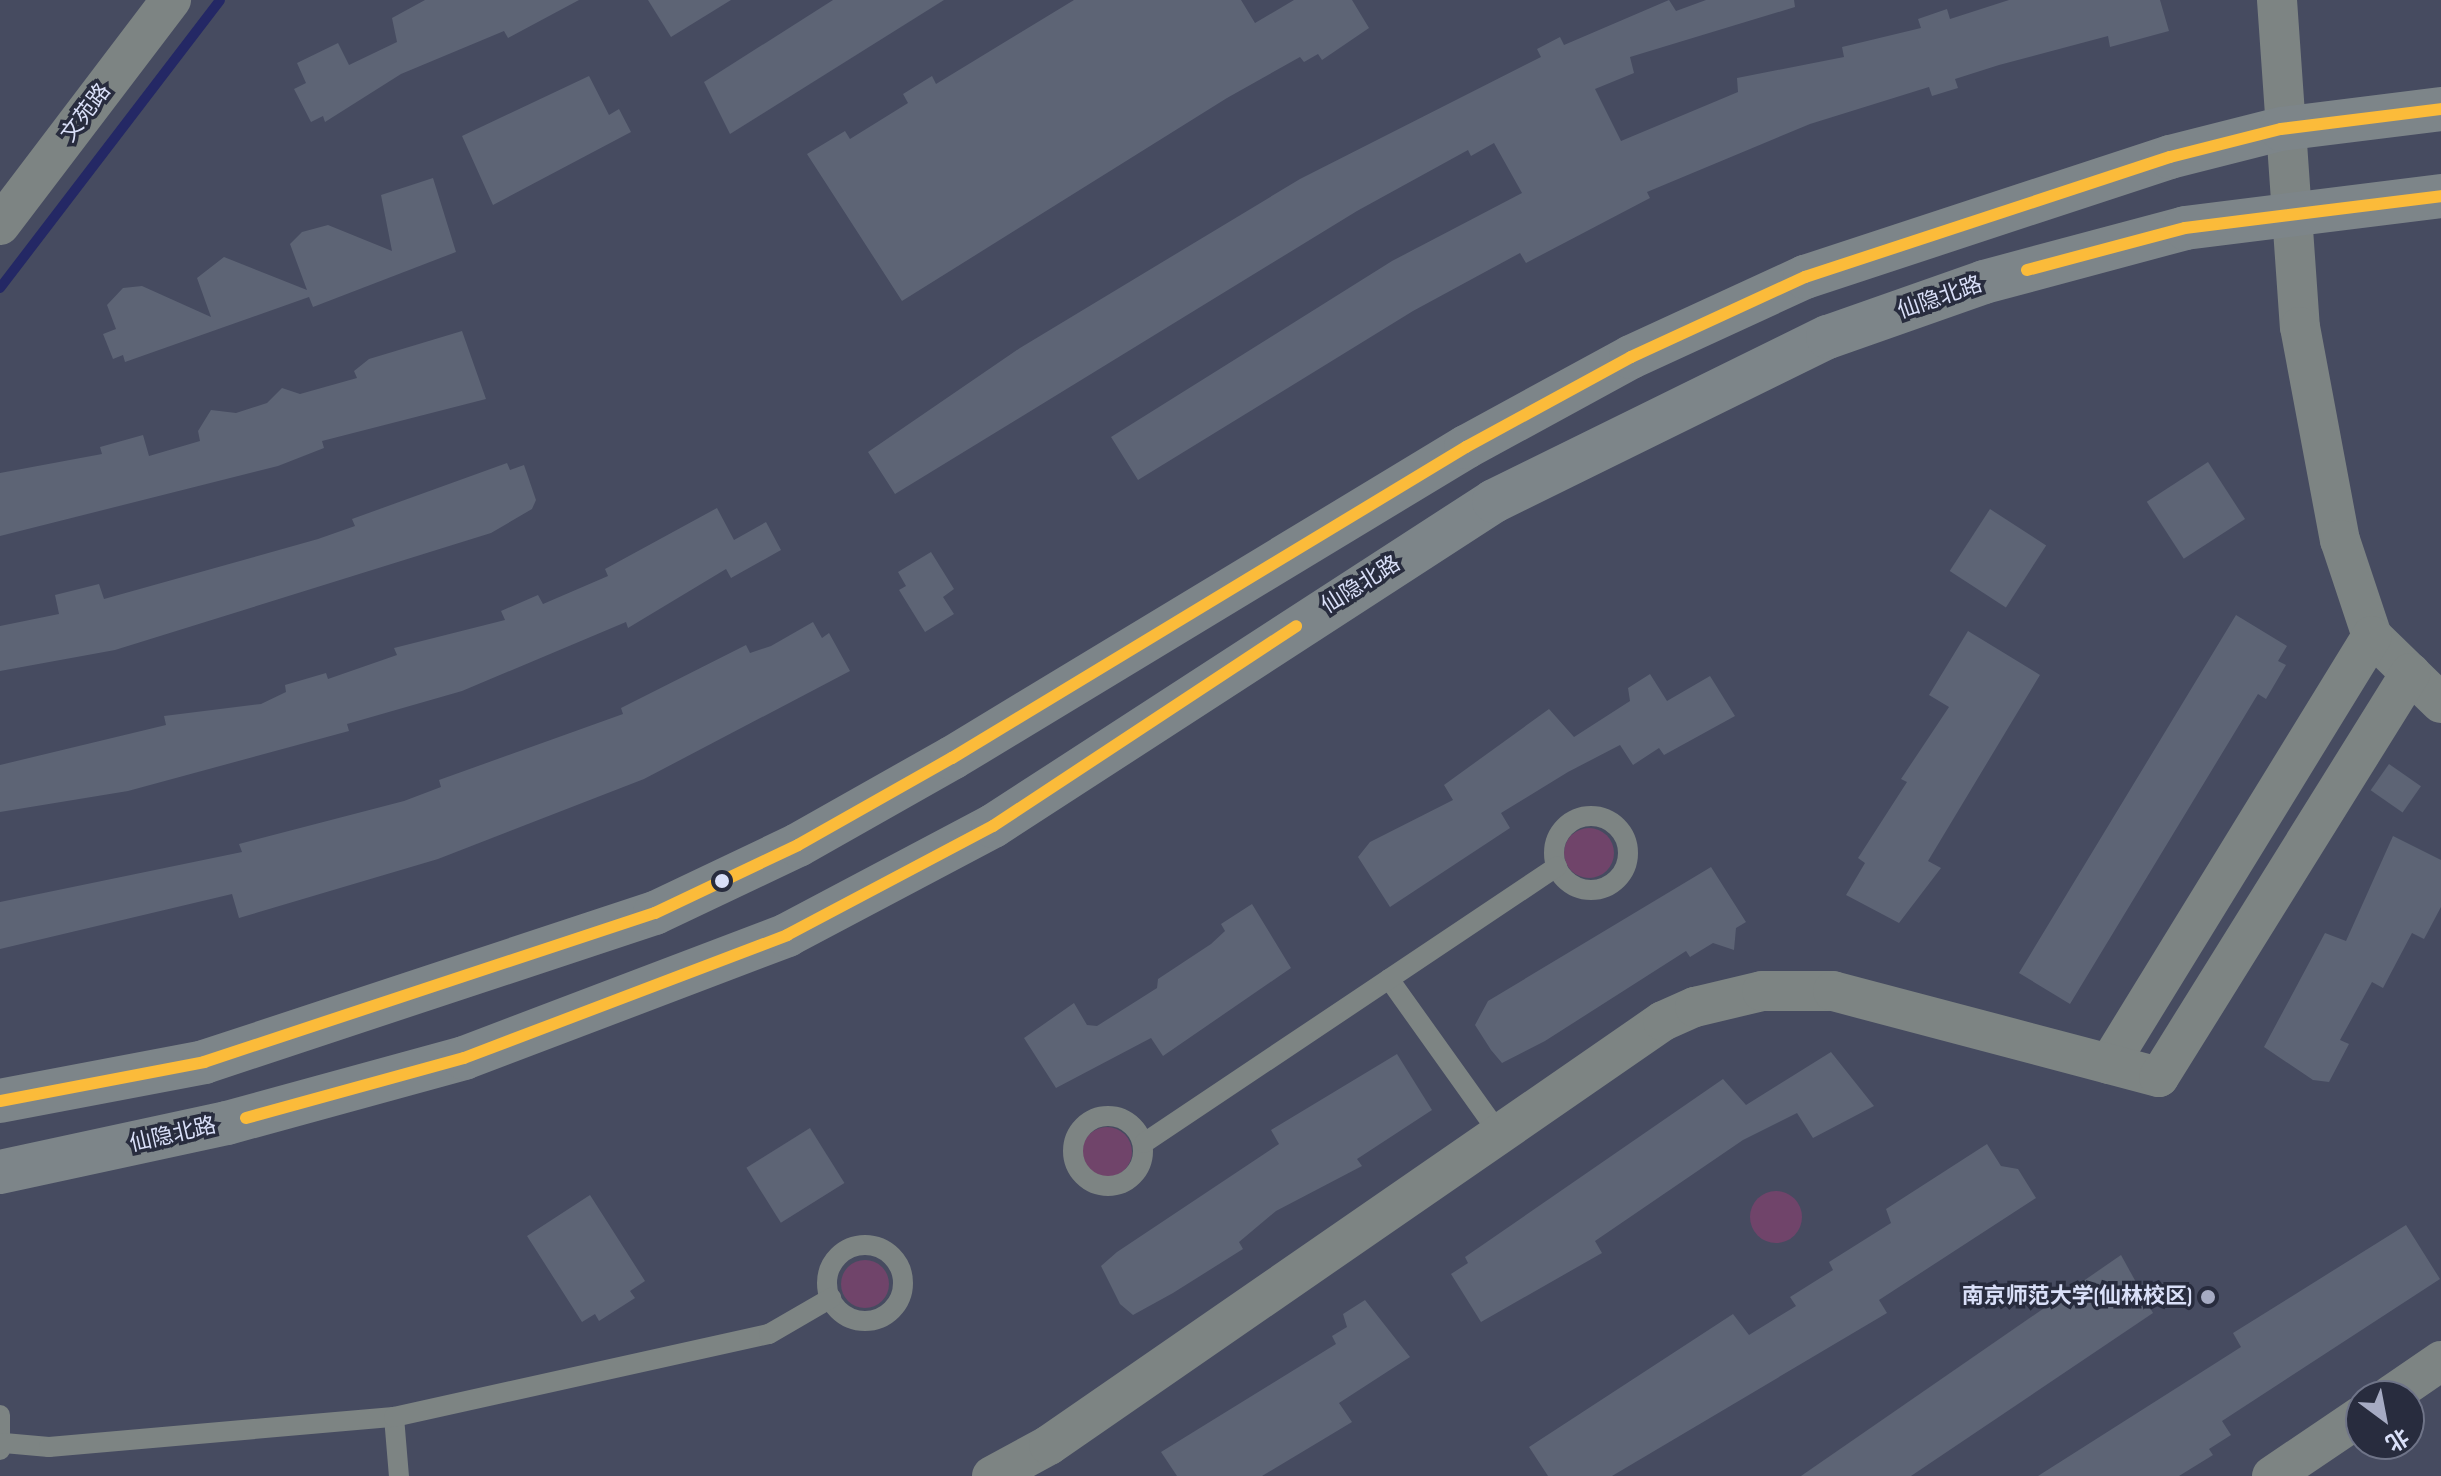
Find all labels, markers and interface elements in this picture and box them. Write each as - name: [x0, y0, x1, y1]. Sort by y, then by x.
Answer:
- street label: 文苑路: [56, 79, 116, 147]
- street label: 仙隐北路: [1894, 271, 1986, 325]
- street label: 仙隐北路: [1317, 550, 1405, 620]
- unlabelled marker: [714, 873, 730, 889]
- street label: 仙隐北路: [127, 1112, 219, 1158]
- place label: 南京师范大学(仙林校区): [1962, 1284, 2192, 1310]
- marker: 南京师范大学(仙林校区): [2199, 1288, 2217, 1306]
- north arrow: [2345, 1380, 2425, 1460]
- text: 北: [2380, 1422, 2413, 1456]

